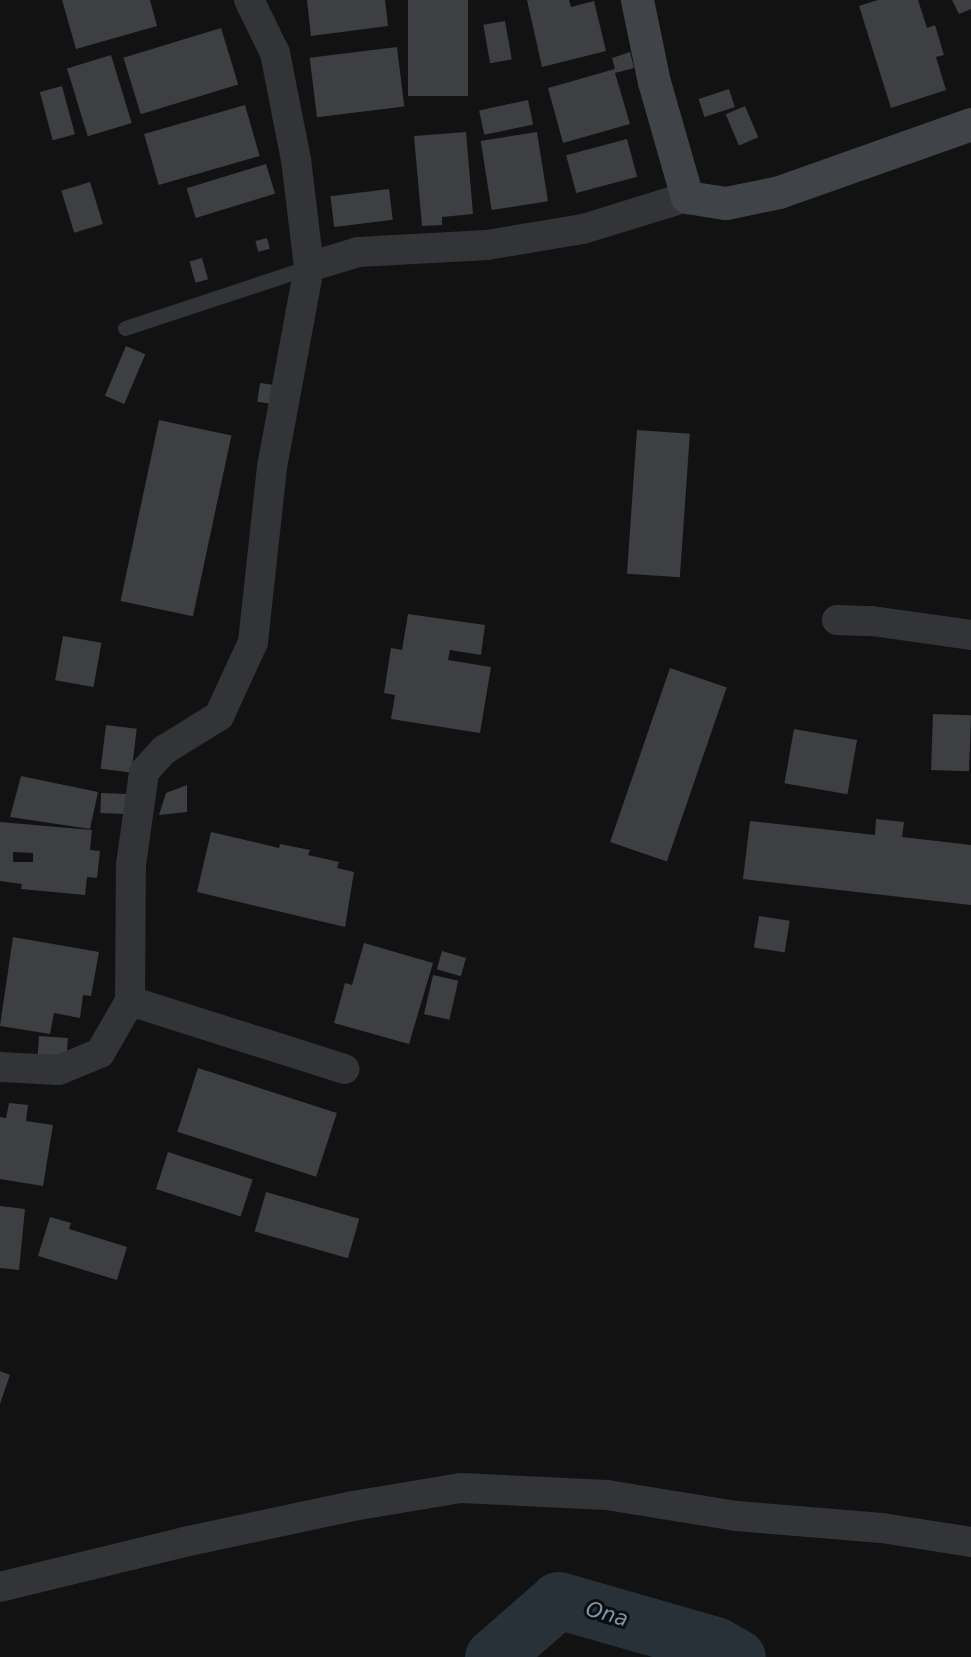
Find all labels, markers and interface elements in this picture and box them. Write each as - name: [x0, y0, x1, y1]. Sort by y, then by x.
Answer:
- water label: Ona: [583, 1596, 631, 1632]

